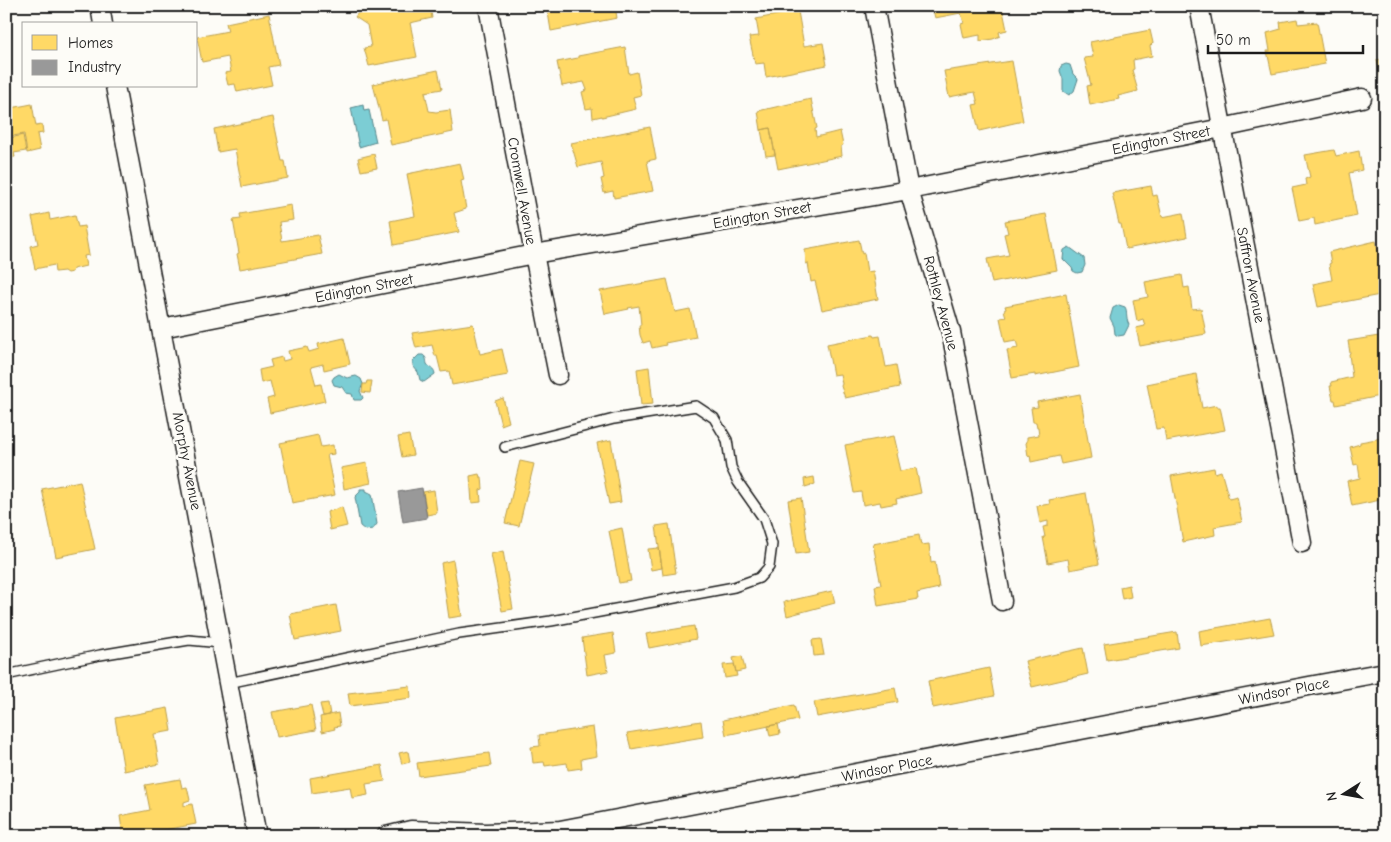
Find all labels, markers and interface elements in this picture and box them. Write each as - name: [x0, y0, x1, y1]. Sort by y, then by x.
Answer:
- legend: [22, 22, 198, 88]
- scale bar: [1208, 22, 1364, 54]
- text: 50 m: [1216, 31, 1251, 49]
- text: Homes: [68, 34, 113, 52]
- text: Industry: [68, 58, 121, 76]
- street label: Edington Street: [1111, 122, 1212, 158]
- street label: Cromwell Avenue: [504, 136, 540, 247]
- street label: Edington Street: [712, 197, 813, 232]
- street label: Saffron Avenue: [1233, 226, 1269, 325]
- street label: Rothley Avenue: [920, 254, 962, 353]
- street label: Edington Street: [314, 270, 415, 306]
- street label: Morphy Avenue: [169, 410, 205, 512]
- street label: Windsor Place: [1237, 673, 1331, 709]
- street label: Windsor Place: [840, 750, 934, 786]
- north arrow: [1318, 770, 1368, 820]
- text: N: [1323, 790, 1341, 802]

